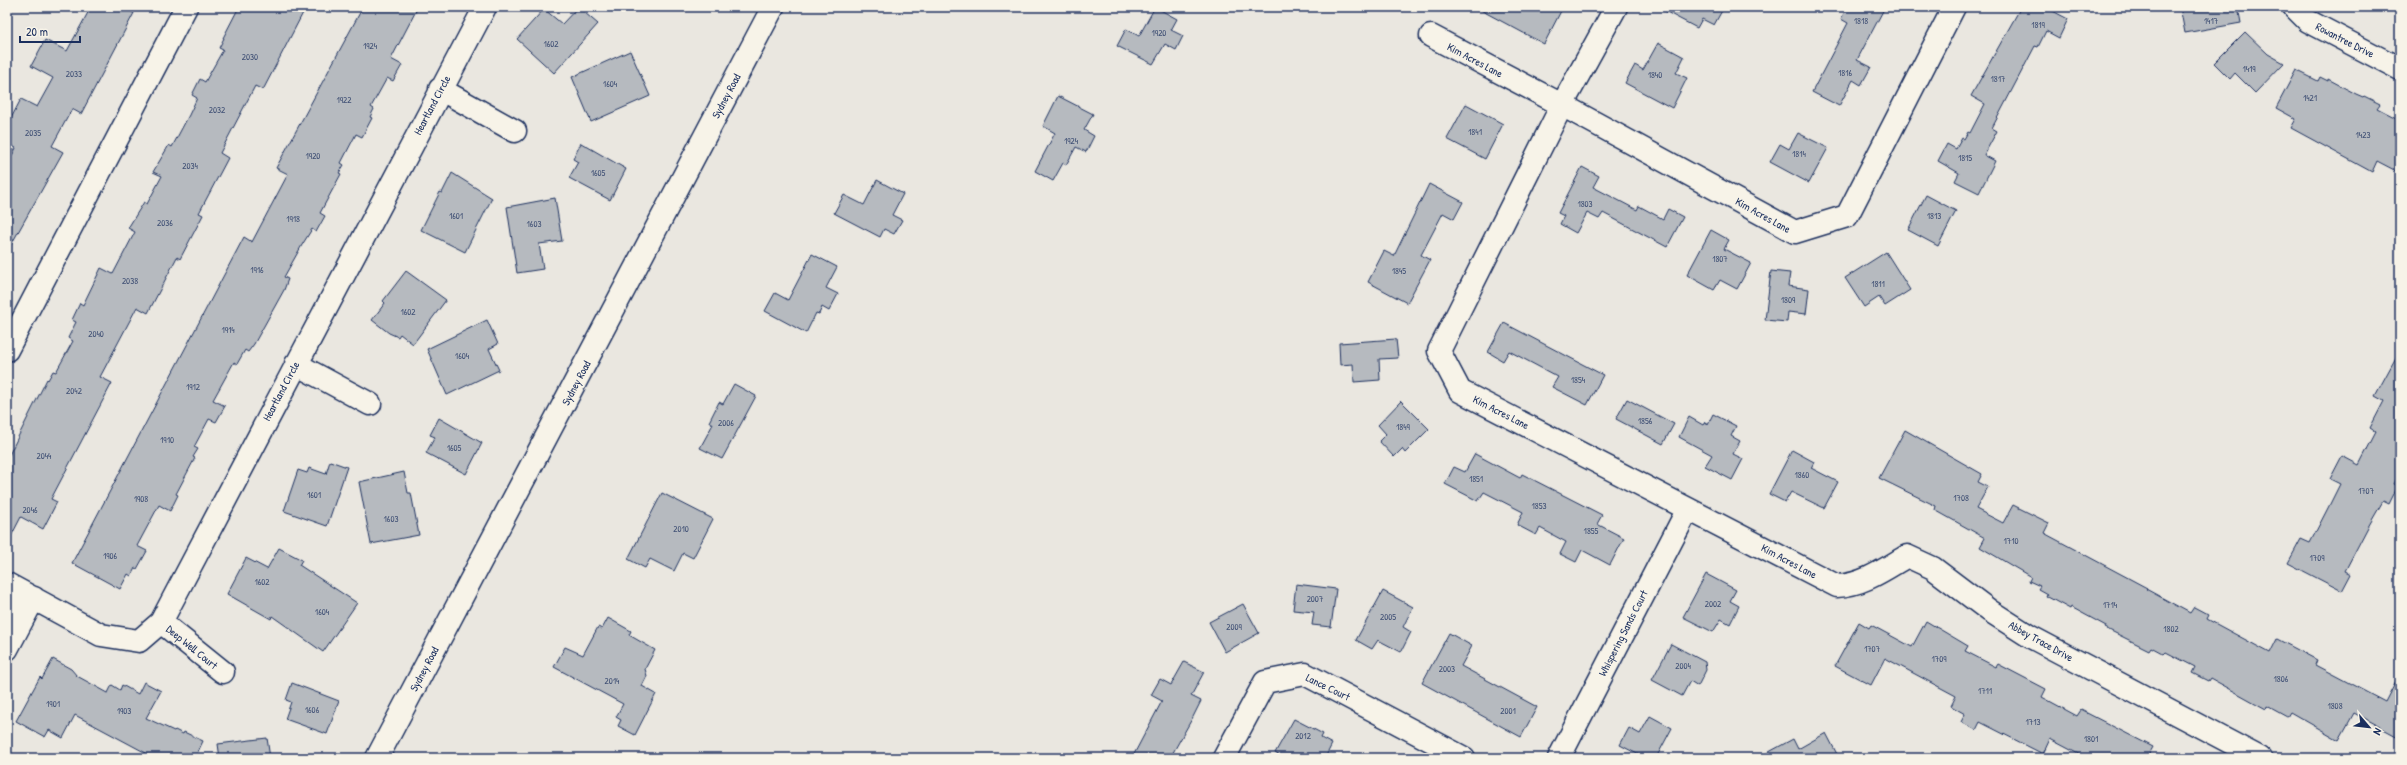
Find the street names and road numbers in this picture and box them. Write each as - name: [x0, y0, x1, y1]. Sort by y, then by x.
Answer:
- street label: Rowantree Drive: [2313, 19, 2377, 61]
- street label: Kim Acres Lane: [1445, 40, 1506, 81]
- street label: Sydney Road: [708, 71, 744, 121]
- street label: Heartland Circle: [411, 72, 454, 137]
- street label: Kim Acres Lane: [1733, 194, 1794, 236]
- street label: Heartland Circle: [260, 358, 303, 423]
- street label: Sydney Road: [558, 358, 594, 408]
- street label: Kim Acres Lane: [1471, 392, 1532, 432]
- street label: Kim Acres Lane: [1759, 541, 1820, 582]
- street label: Whispering Sands Court: [1595, 588, 1651, 678]
- street label: Abbey Trace Drive: [2006, 618, 2076, 665]
- street label: Deep Well Court: [163, 622, 221, 672]
- street label: Sydney Road: [406, 644, 442, 694]
- street label: Lance Court: [1304, 670, 1353, 704]

